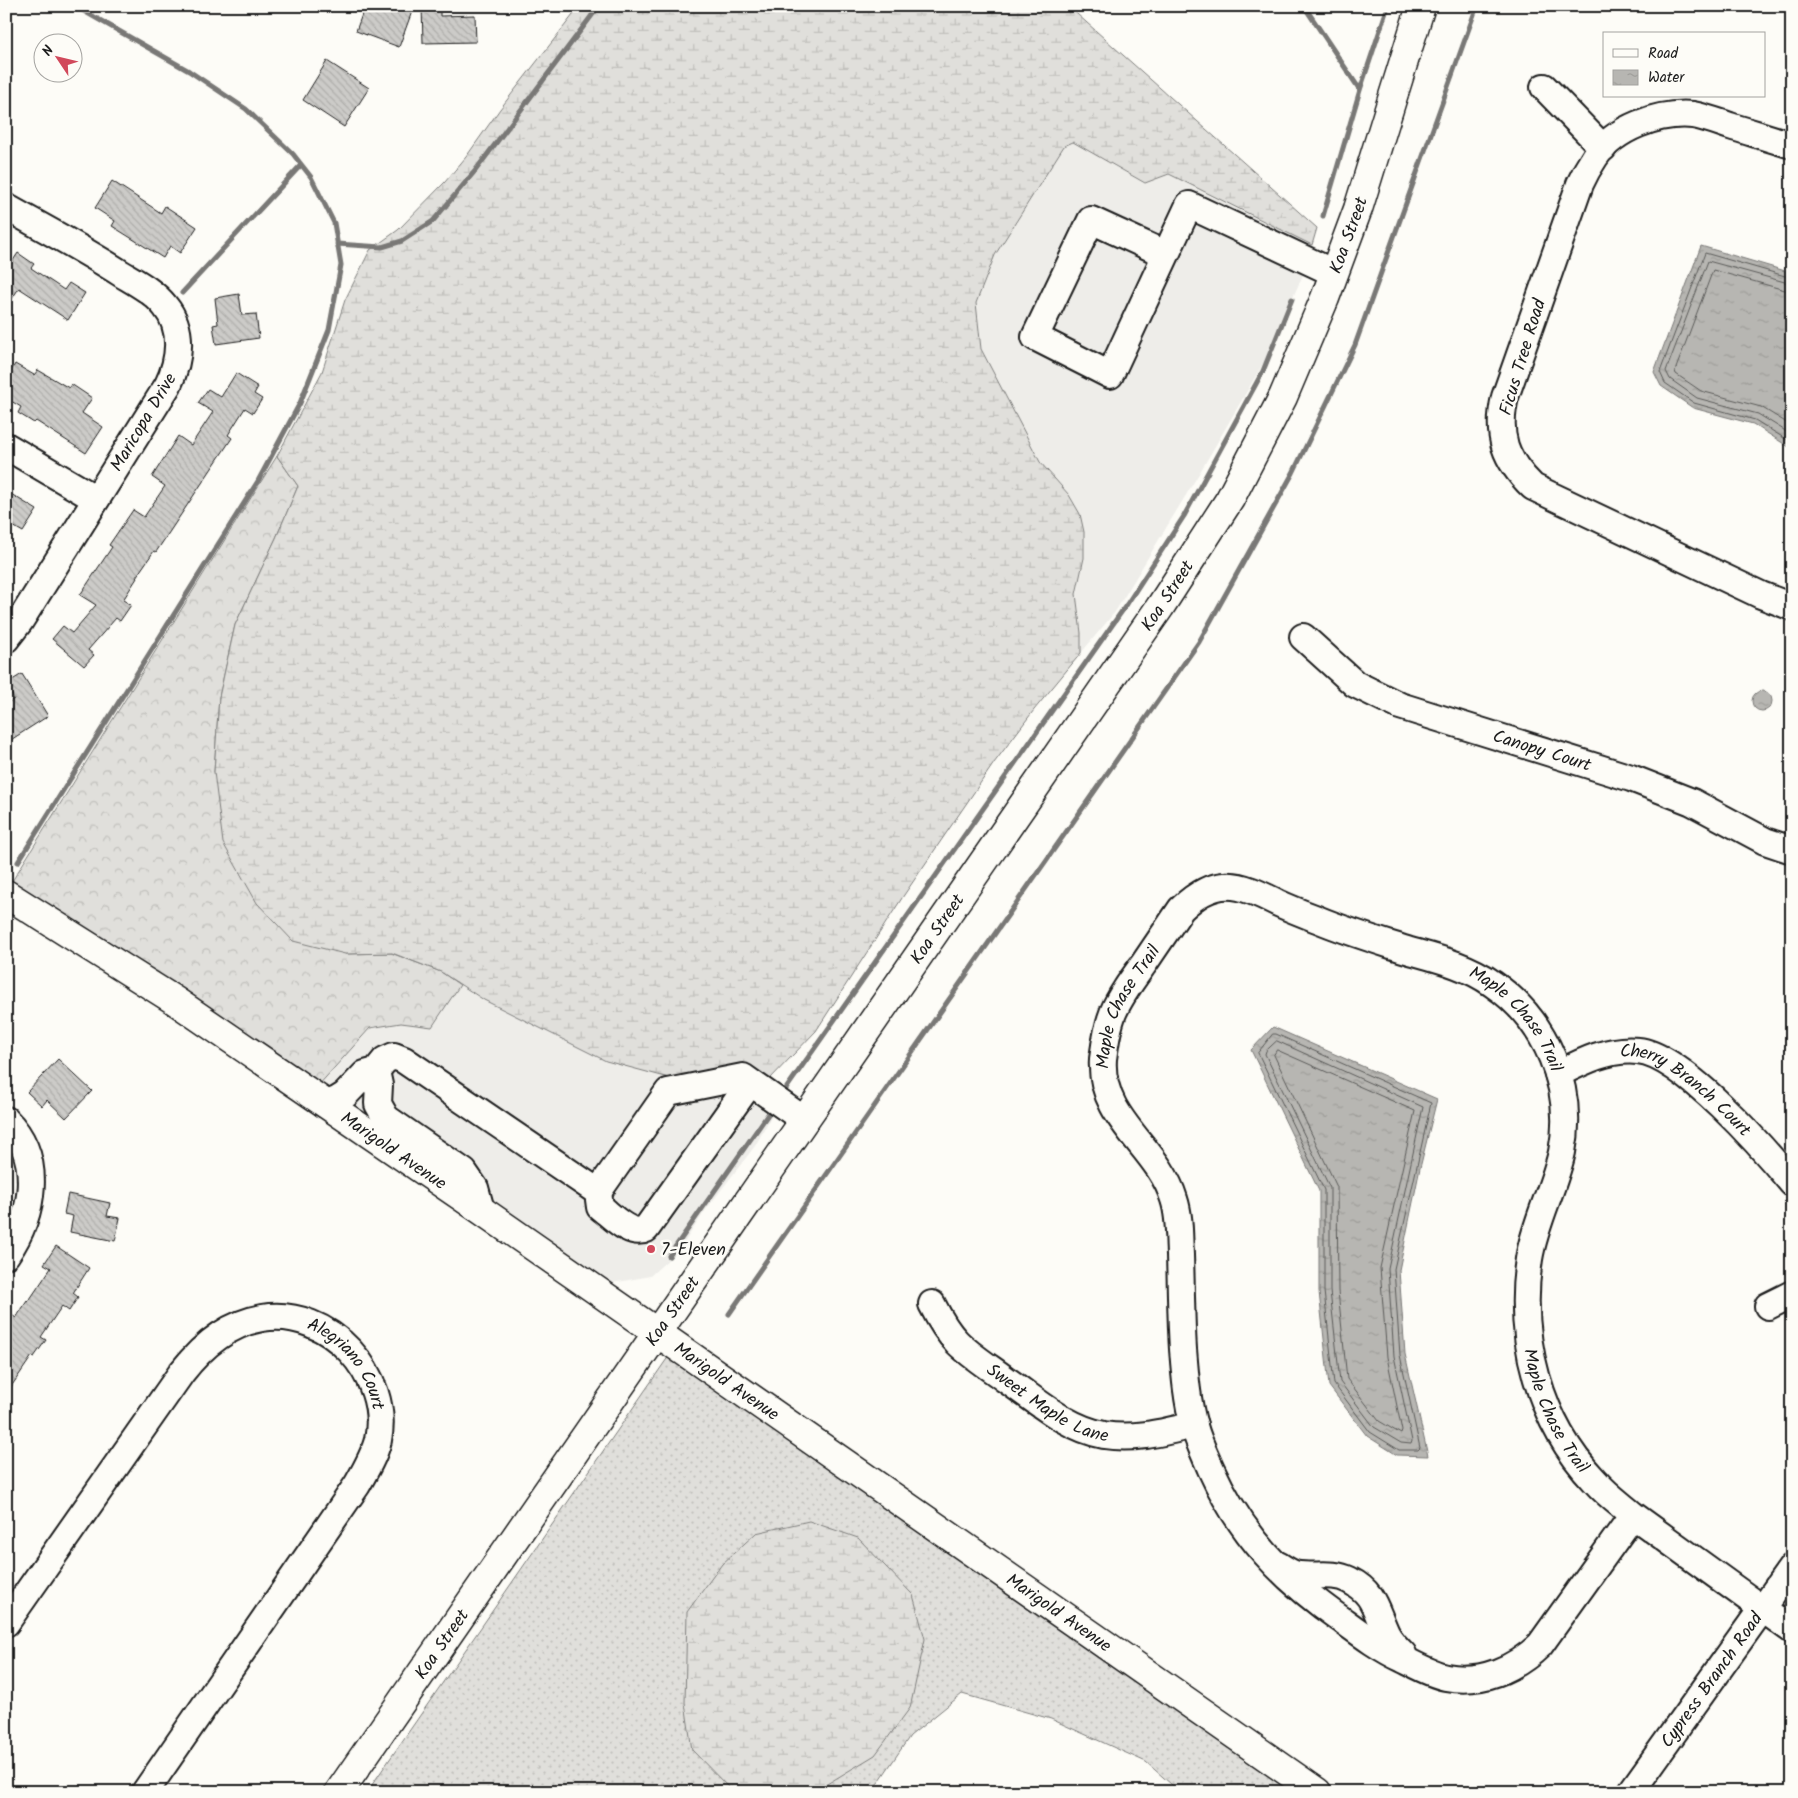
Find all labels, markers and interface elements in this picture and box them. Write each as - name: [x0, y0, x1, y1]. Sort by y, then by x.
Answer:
- north arrow: [32, 32, 82, 82]
- legend: [1603, 32, 1766, 98]
- text: N: [37, 41, 60, 61]
- text: Road: [1648, 42, 1679, 66]
- text: Water: [1648, 66, 1685, 90]
- street label: Koa Street: [1322, 192, 1377, 278]
- street label: Ficus Tree Road: [1492, 295, 1555, 419]
- street label: Maricopa Drive: [103, 368, 185, 478]
- street label: Koa Street: [1134, 554, 1203, 638]
- street label: Canopy Court: [1489, 723, 1596, 781]
- street label: Koa Street: [903, 888, 974, 971]
- street label: Maple Chase Trail: [1090, 939, 1169, 1069]
- street label: Maple Chase Trail: [1463, 959, 1570, 1076]
- street label: Cherry Branch Court: [1619, 1037, 1758, 1145]
- street label: Marigold Avenue: [334, 1105, 452, 1198]
- place label: 7-Eleven: [661, 1236, 726, 1265]
- marker: 7-Eleven: [645, 1243, 657, 1255]
- street label: Koa Street: [639, 1270, 709, 1353]
- street label: Alegriano Court: [302, 1311, 392, 1413]
- street label: Marigold Avenue: [667, 1335, 785, 1429]
- street label: Maple Chase Trail: [1514, 1346, 1596, 1481]
- street label: Sweet Maple Lane: [980, 1357, 1110, 1452]
- street label: Marigold Avenue: [999, 1567, 1117, 1661]
- street label: Koa Street: [408, 1603, 478, 1686]
- street label: Cypress Branch Road: [1654, 1606, 1772, 1755]

